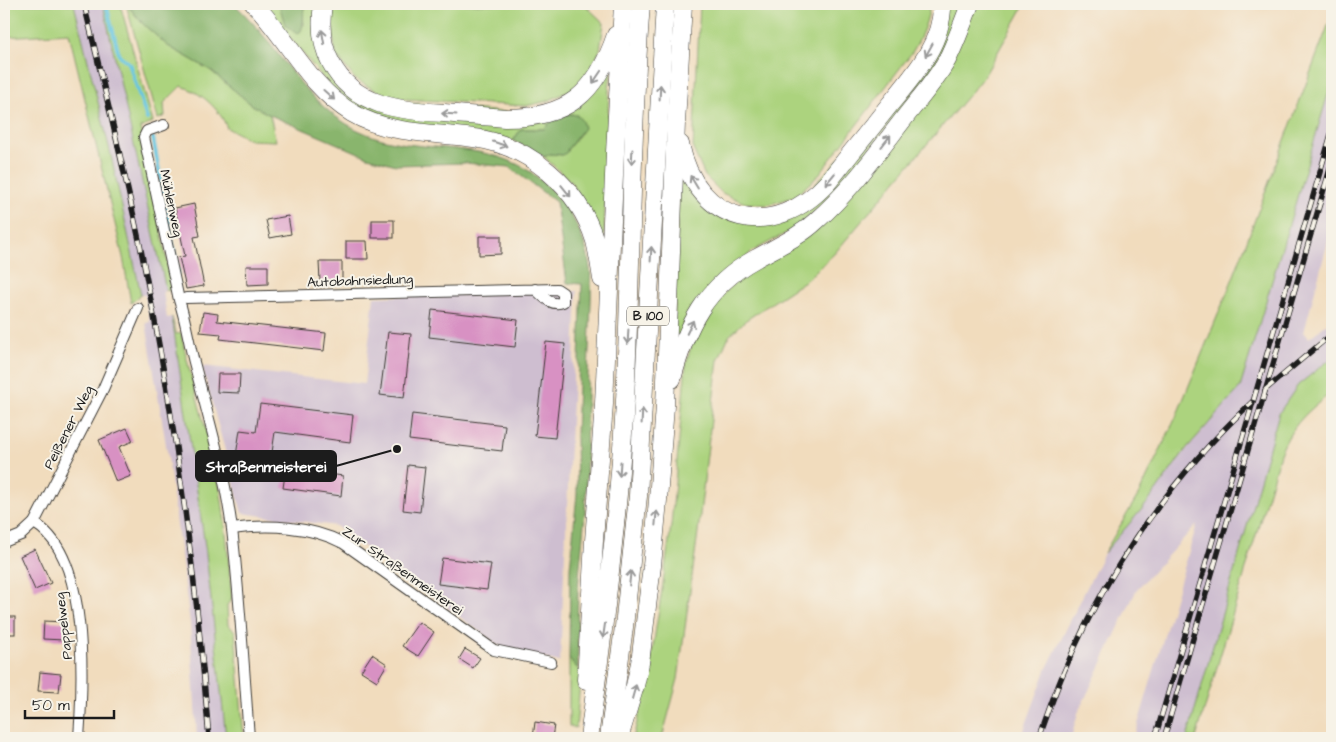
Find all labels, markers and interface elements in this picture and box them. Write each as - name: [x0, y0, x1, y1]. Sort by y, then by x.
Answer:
- one-way arrow: [317, 30, 327, 46]
- one-way arrow: [924, 42, 933, 57]
- one-way arrow: [592, 69, 602, 83]
- one-way arrow: [655, 84, 664, 100]
- one-way arrow: [323, 89, 336, 101]
- one-way arrow: [441, 109, 457, 118]
- one-way arrow: [881, 134, 891, 148]
- one-way arrow: [492, 140, 508, 150]
- one-way arrow: [627, 149, 636, 165]
- street label: Mühlenweg: [154, 168, 188, 239]
- one-way arrow: [825, 172, 836, 185]
- one-way arrow: [688, 175, 698, 189]
- one-way arrow: [560, 184, 571, 197]
- one-way arrow: [647, 246, 656, 262]
- street label: Autobahnsiedlung: [307, 269, 413, 293]
- road number: B 100: [627, 306, 669, 326]
- one-way arrow: [686, 320, 695, 335]
- one-way arrow: [623, 329, 632, 345]
- street label: Peißener Weg: [39, 382, 99, 473]
- one-way arrow: [638, 409, 647, 425]
- callout: Straßenmeisterei: [196, 451, 336, 481]
- text: Straßenmeisterei: [205, 457, 327, 478]
- one-way arrow: [615, 461, 625, 477]
- one-way arrow: [651, 510, 661, 526]
- street label: Zur Straßenmeisterei: [338, 521, 467, 620]
- one-way arrow: [625, 571, 635, 587]
- street label: Pappelweg: [50, 591, 78, 661]
- one-way arrow: [598, 622, 608, 638]
- one-way arrow: [629, 684, 639, 700]
- scale bar: [25, 687, 114, 719]
- text: 50 m: [32, 695, 70, 716]

